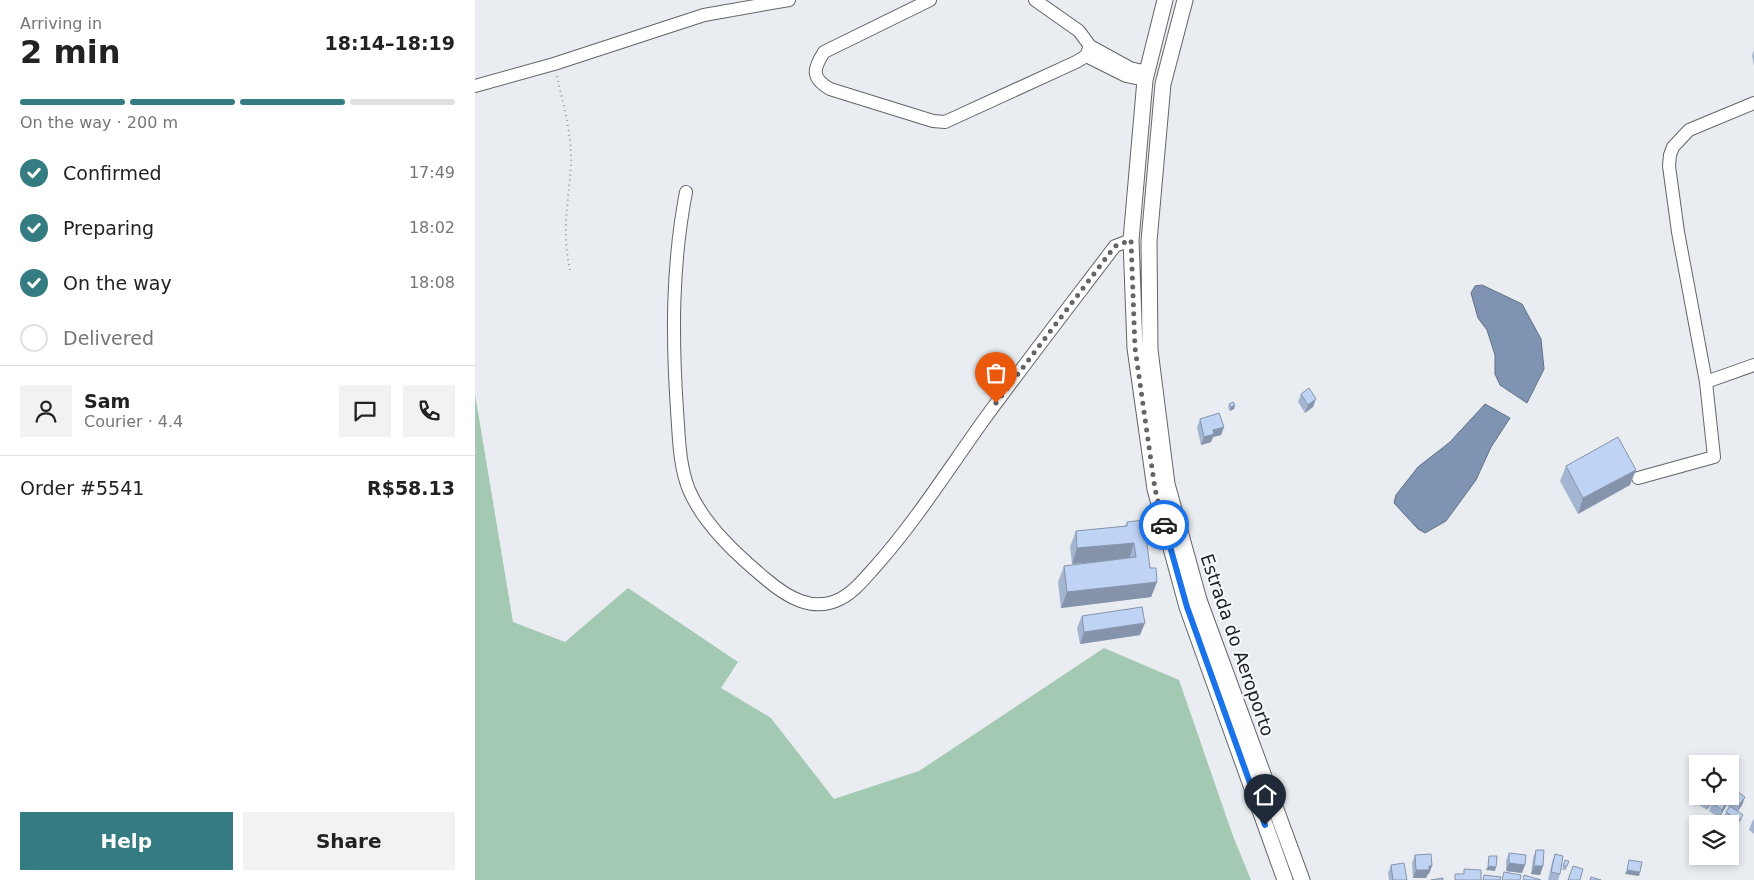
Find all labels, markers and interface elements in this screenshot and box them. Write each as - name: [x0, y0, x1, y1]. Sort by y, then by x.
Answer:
- text: Arriving in: [20, 14, 102, 33]
- text: 18:14–18:19: [325, 32, 455, 54]
- text: 2 min: [20, 33, 121, 71]
- text: On the way · 200 m: [20, 113, 178, 132]
- icon: check: [20, 159, 48, 187]
- text: Confirmed: [63, 162, 162, 184]
- text: 17:49: [409, 163, 455, 182]
- icon: check: [20, 214, 48, 242]
- text: Preparing: [63, 217, 154, 239]
- text: 18:02: [409, 218, 455, 237]
- icon: check: [20, 269, 48, 297]
- text: On the way: [63, 272, 172, 294]
- text: 18:08: [409, 273, 455, 292]
- text: Delivered: [63, 327, 154, 349]
- pin: [975, 352, 1017, 403]
- icon: bag: [982, 359, 1010, 387]
- button: person: [20, 385, 72, 437]
- button: chat: [339, 385, 391, 437]
- button: phone: [403, 385, 455, 437]
- text: Sam: [84, 390, 130, 412]
- text: Courier · 4.4: [84, 412, 183, 431]
- text: Order #5541: [20, 477, 144, 499]
- text: R$58.13: [367, 477, 455, 499]
- courier: [1139, 500, 1189, 550]
- icon: car: [1150, 511, 1178, 539]
- street label: Estrada do Aeroporto: [1196, 551, 1279, 739]
- map controls: [1689, 755, 1739, 865]
- button: locate: [1689, 755, 1739, 805]
- pin: [1244, 774, 1286, 825]
- icon: home: [1251, 781, 1279, 809]
- button: Help: [20, 812, 233, 870]
- button: Share: [243, 812, 455, 870]
- button: layers: [1689, 815, 1739, 865]

